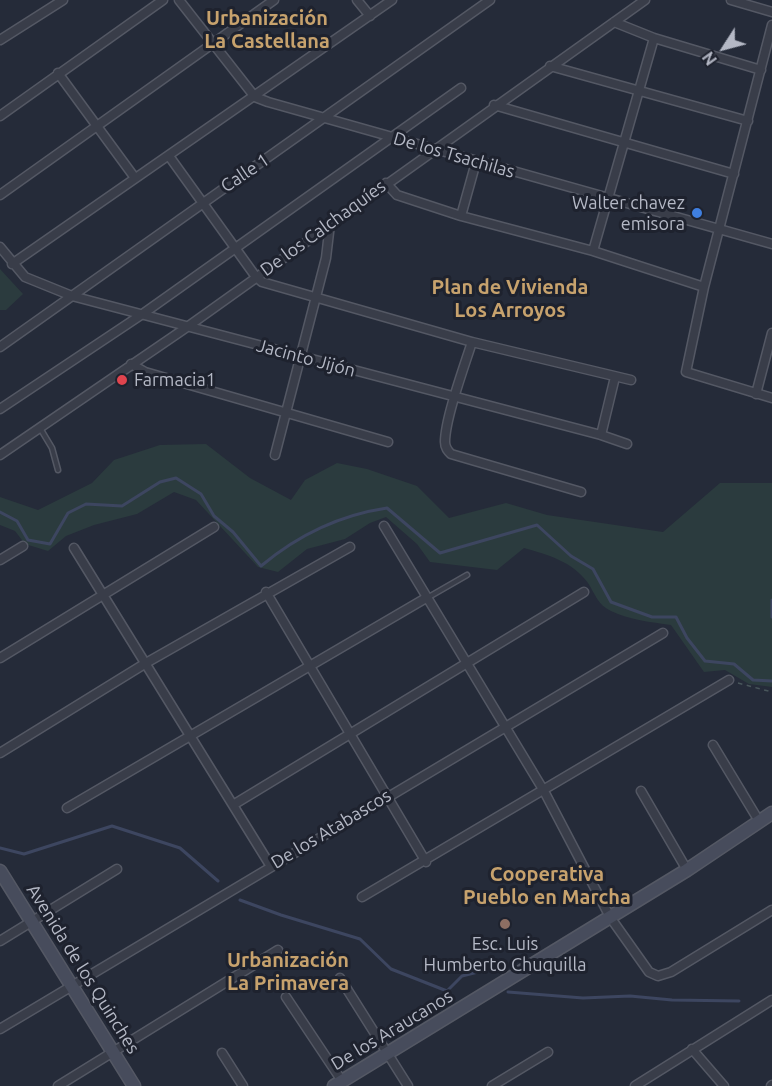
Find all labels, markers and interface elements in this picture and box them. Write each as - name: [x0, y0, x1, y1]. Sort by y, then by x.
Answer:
- district label: Urbanización La Castellana: [204, 6, 330, 53]
- north arrow: [694, 18, 754, 78]
- text: N: [699, 48, 720, 69]
- street label: De los Tsachilas: [391, 127, 517, 183]
- street label: Calle 1: [217, 149, 273, 197]
- street label: De los Calchaquíes: [256, 175, 390, 281]
- place label: Walter chavez emisora: [572, 192, 685, 234]
- marker: Walter chavez emisora: [690, 206, 704, 220]
- district label: Plan de Vivienda Los Arroyos: [432, 275, 588, 322]
- street label: Jacinto Jijón: [254, 334, 358, 382]
- place label: Farmacia1: [134, 369, 216, 391]
- marker: Farmacia1: [115, 373, 129, 387]
- street label: De los Atabascos: [267, 785, 395, 873]
- district label: Cooperativa Pueblo en Marcha: [463, 862, 631, 909]
- street label: Avenida de los Quinches: [22, 880, 144, 1058]
- marker: Esc. Luis Humberto Chuquilla: [498, 917, 512, 931]
- place label: Esc. Luis Humberto Chuquilla: [424, 933, 586, 976]
- district label: Urbanización La Primavera: [227, 948, 349, 995]
- street label: De los Araucanos: [327, 985, 457, 1075]

